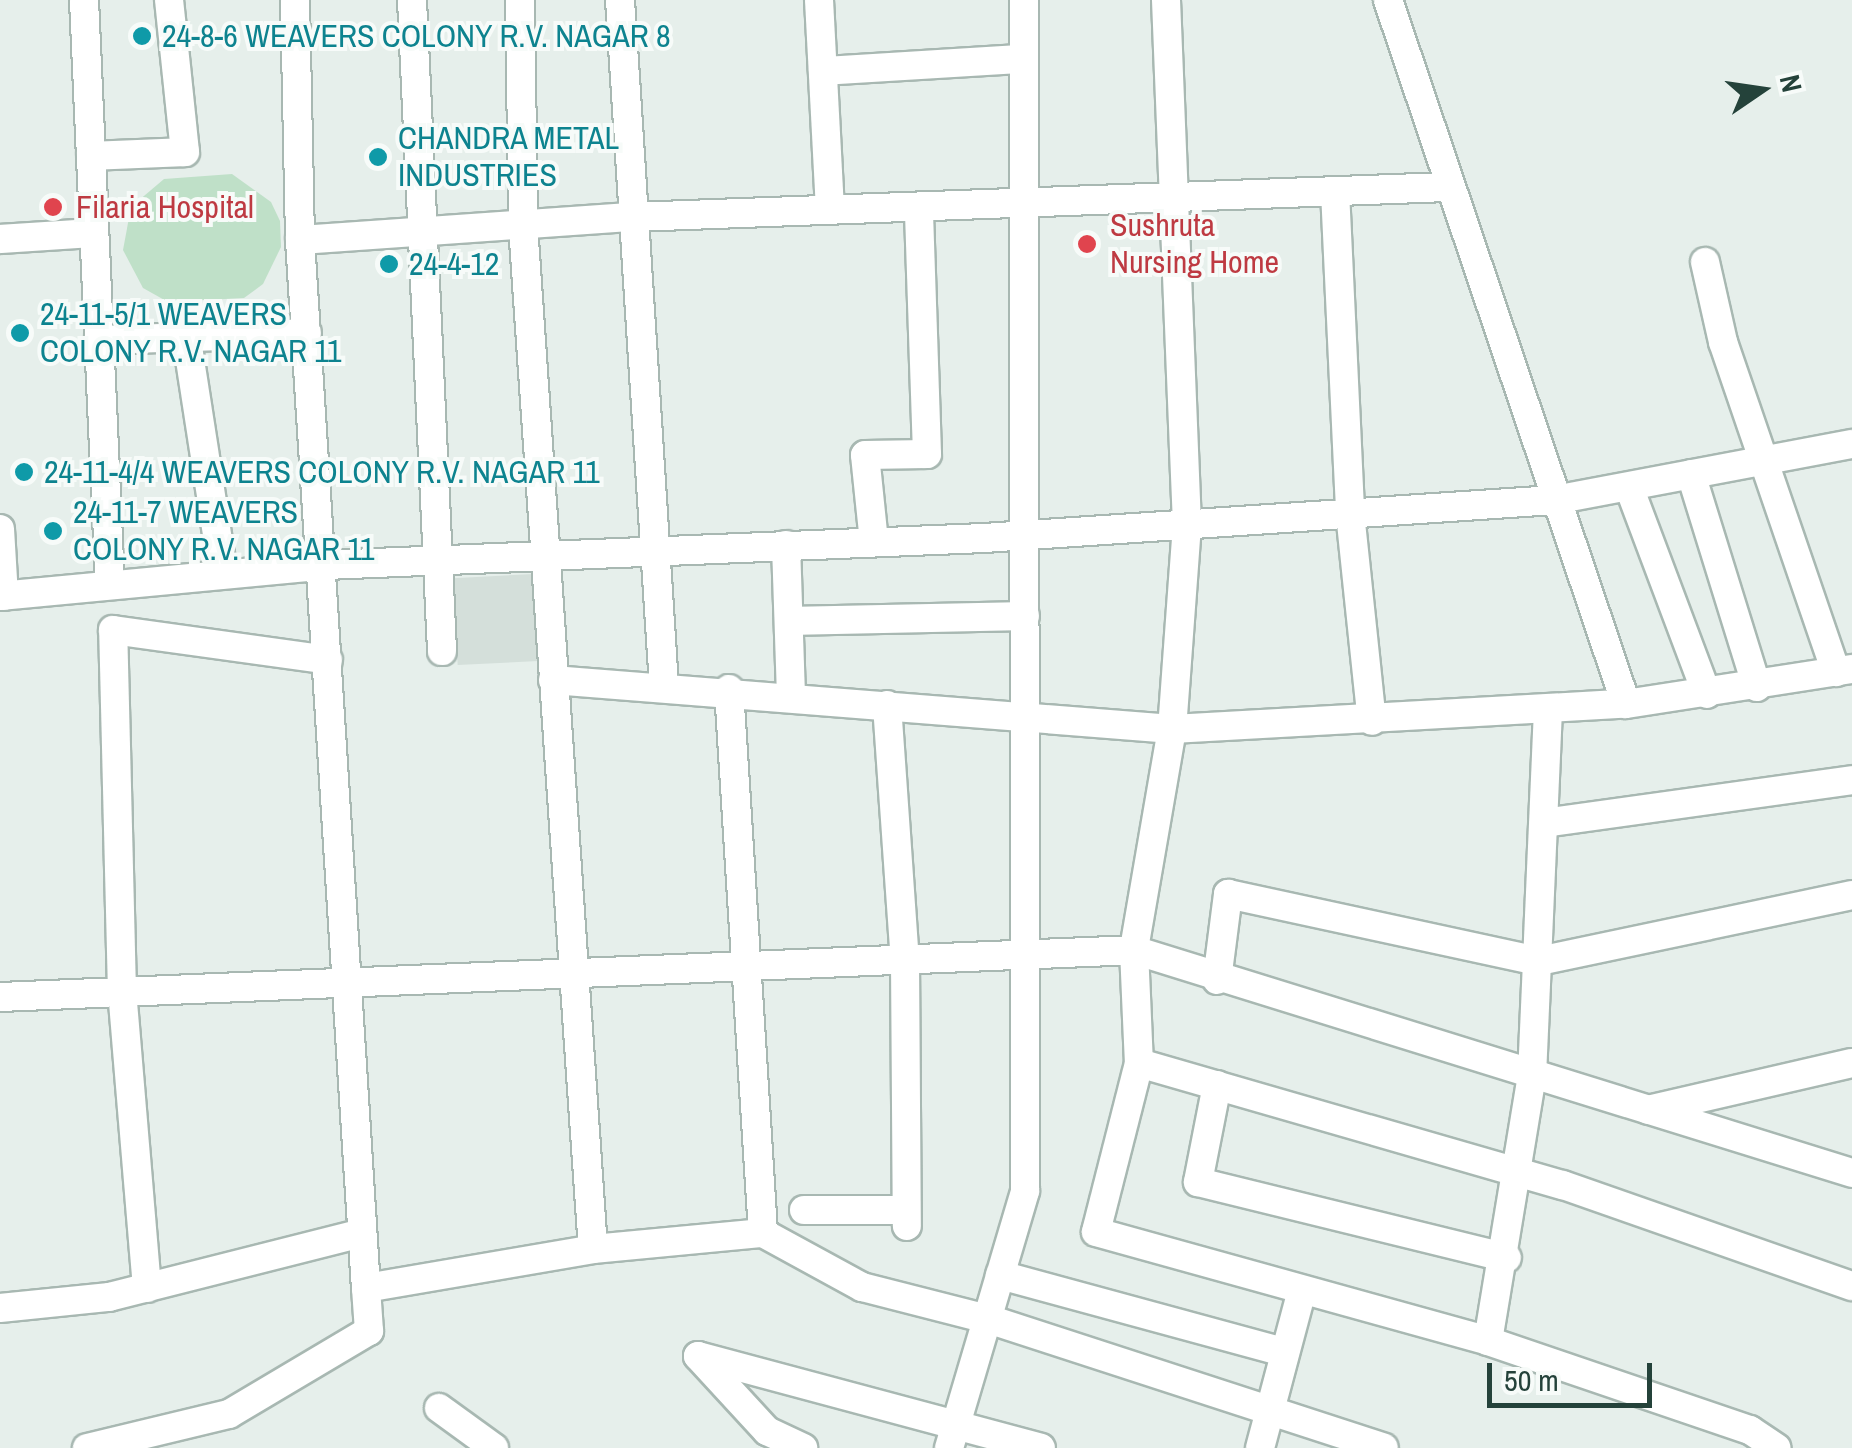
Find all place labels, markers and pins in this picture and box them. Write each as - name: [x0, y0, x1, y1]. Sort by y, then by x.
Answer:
- place label: 24-8-6 WEAVERS COLONY R.V. NAGAR 8: [162, 17, 671, 55]
- marker: 24-8-6 WEAVERS COLONY R.V. NAGAR 8: [131, 25, 153, 47]
- place label: CHANDRA METAL INDUSTRIES: [398, 120, 621, 195]
- marker: CHANDRA METAL INDUSTRIES: [367, 146, 389, 168]
- place label: Filaria Hospital: [76, 188, 254, 226]
- marker: Filaria Hospital: [40, 194, 66, 220]
- place label: Sushruta Nursing Home: [1110, 207, 1279, 282]
- marker: Sushruta Nursing Home: [1074, 231, 1100, 257]
- place label: 24-4-12: [409, 245, 499, 283]
- marker: 24-4-12: [378, 253, 400, 275]
- place label: 24-11-5/1 WEAVERS COLONY R.V. NAGAR 11: [40, 296, 342, 371]
- marker: 24-11-5/1 WEAVERS COLONY R.V. NAGAR 11: [9, 322, 31, 344]
- place label: 24-11-4/4 WEAVERS COLONY R.V. NAGAR 11: [44, 453, 600, 491]
- marker: 24-11-4/4 WEAVERS COLONY R.V. NAGAR 11: [13, 461, 35, 483]
- place label: 24-11-7 WEAVERS COLONY R.V. NAGAR 11: [73, 494, 375, 569]
- marker: 24-11-7 WEAVERS COLONY R.V. NAGAR 11: [42, 520, 64, 542]

